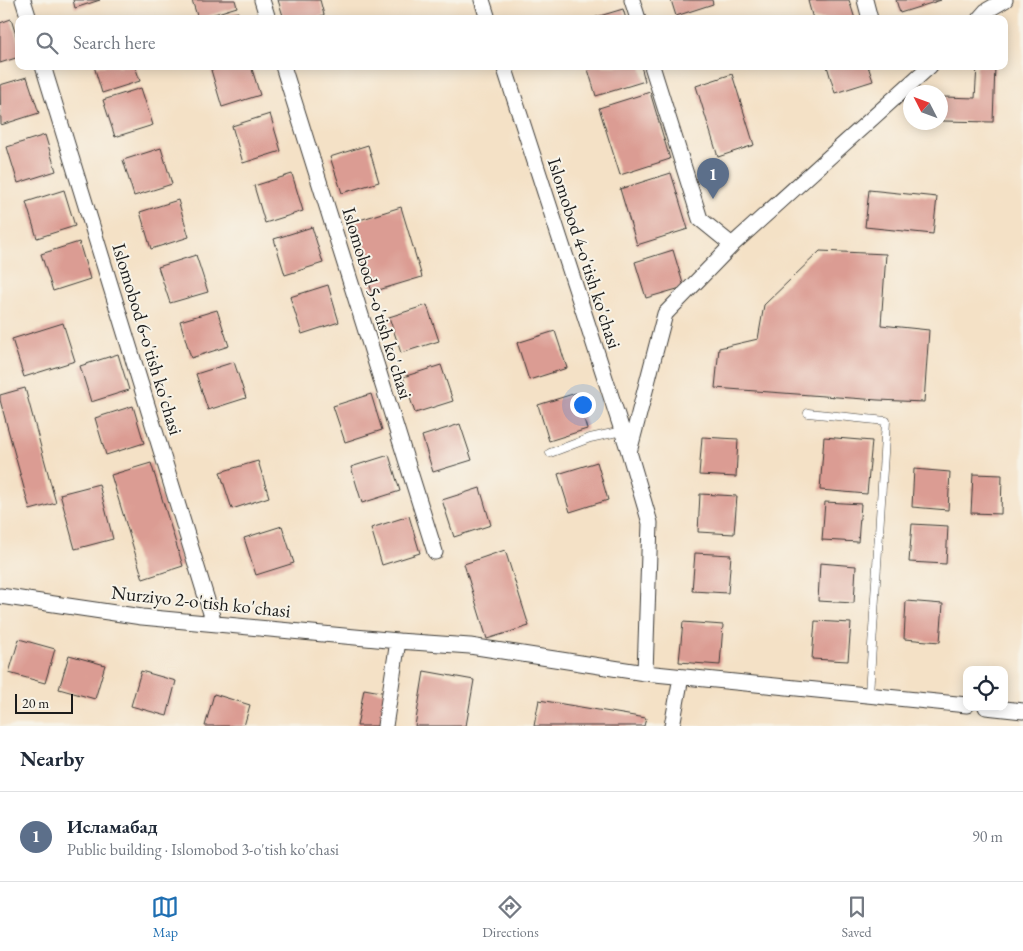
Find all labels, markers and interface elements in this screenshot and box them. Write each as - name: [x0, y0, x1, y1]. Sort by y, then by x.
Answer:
- search box: [15, 15, 1008, 70]
- icon: search: [33, 29, 61, 57]
- text: Search here: [73, 30, 155, 55]
- north arrow: [903, 85, 948, 130]
- street label: Islomobod 4-o'tish ko'chasi: [542, 155, 627, 352]
- pin: 1: [697, 158, 729, 199]
- street label: Islomobod 5-o'tish ko'chasi: [336, 204, 419, 402]
- street label: Islomobod 6-o'tish ko'chasi: [106, 240, 189, 438]
- your location: [570, 392, 596, 418]
- street label: Nurziyo 2-o'tish ko'chasi: [110, 580, 292, 623]
- map controls: [963, 666, 1008, 711]
- button: locate: [963, 666, 1008, 711]
- scale bar: [15, 691, 72, 714]
- text: 20 m: [22, 694, 49, 712]
- text: Nearby: [20, 745, 84, 772]
- text: Исламабад: [67, 814, 158, 839]
- text: 1: [32, 826, 40, 847]
- text: 90 m: [972, 826, 1003, 847]
- text: Public building · Islomobod 3-o'tish ko'chasi: [67, 839, 339, 860]
- tab: Map: [151, 893, 179, 941]
- tab: Directions: [482, 893, 539, 941]
- tab: Saved: [842, 893, 872, 941]

